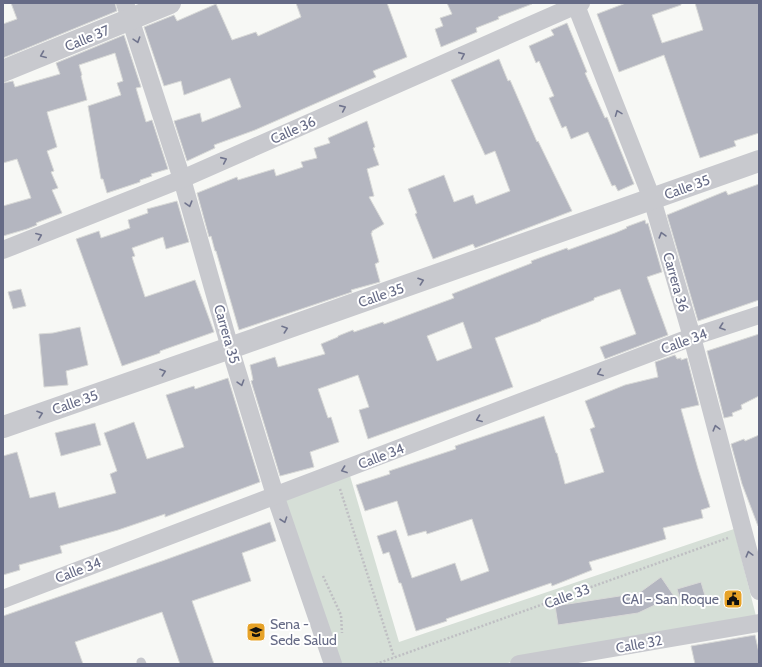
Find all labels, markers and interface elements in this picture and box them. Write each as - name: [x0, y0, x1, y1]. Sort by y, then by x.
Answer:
- street label: Calle 37: [62, 21, 112, 55]
- one-way arrow: [132, 37, 141, 44]
- one-way arrow: [40, 50, 48, 58]
- one-way arrow: [458, 52, 466, 60]
- one-way arrow: [339, 105, 347, 113]
- one-way arrow: [615, 110, 623, 117]
- street label: Calle 36: [268, 112, 319, 148]
- one-way arrow: [220, 157, 228, 165]
- street label: Calle 35: [662, 170, 712, 204]
- one-way arrow: [184, 200, 193, 207]
- one-way arrow: [36, 232, 43, 240]
- one-way arrow: [658, 232, 667, 239]
- street label: Carrera 36: [659, 250, 693, 314]
- one-way arrow: [418, 277, 425, 285]
- street label: Calle 35: [356, 279, 406, 311]
- street label: Carrera 35: [210, 302, 244, 366]
- one-way arrow: [719, 323, 726, 331]
- street label: Calle 34: [658, 324, 710, 358]
- one-way arrow: [282, 325, 289, 333]
- one-way arrow: [159, 368, 166, 376]
- one-way arrow: [597, 368, 604, 376]
- one-way arrow: [236, 379, 245, 386]
- street label: Calle 35: [50, 386, 100, 418]
- one-way arrow: [36, 410, 43, 419]
- one-way arrow: [475, 414, 482, 423]
- one-way arrow: [712, 425, 721, 432]
- street label: Calle 34: [355, 439, 407, 473]
- one-way arrow: [341, 466, 348, 474]
- one-way arrow: [279, 517, 287, 524]
- one-way arrow: [745, 551, 754, 558]
- street label: Calle 34: [52, 553, 104, 587]
- street label: Calle 33: [542, 579, 592, 613]
- public building icon: CAI - San Roque: [722, 588, 744, 610]
- place label: CAI - San Roque: [622, 590, 719, 608]
- place label: Sena - Sede Salud: [270, 615, 337, 649]
- school or university icon: Sena - Sede Salud: [245, 621, 267, 643]
- street label: Calle 32: [614, 631, 664, 657]

